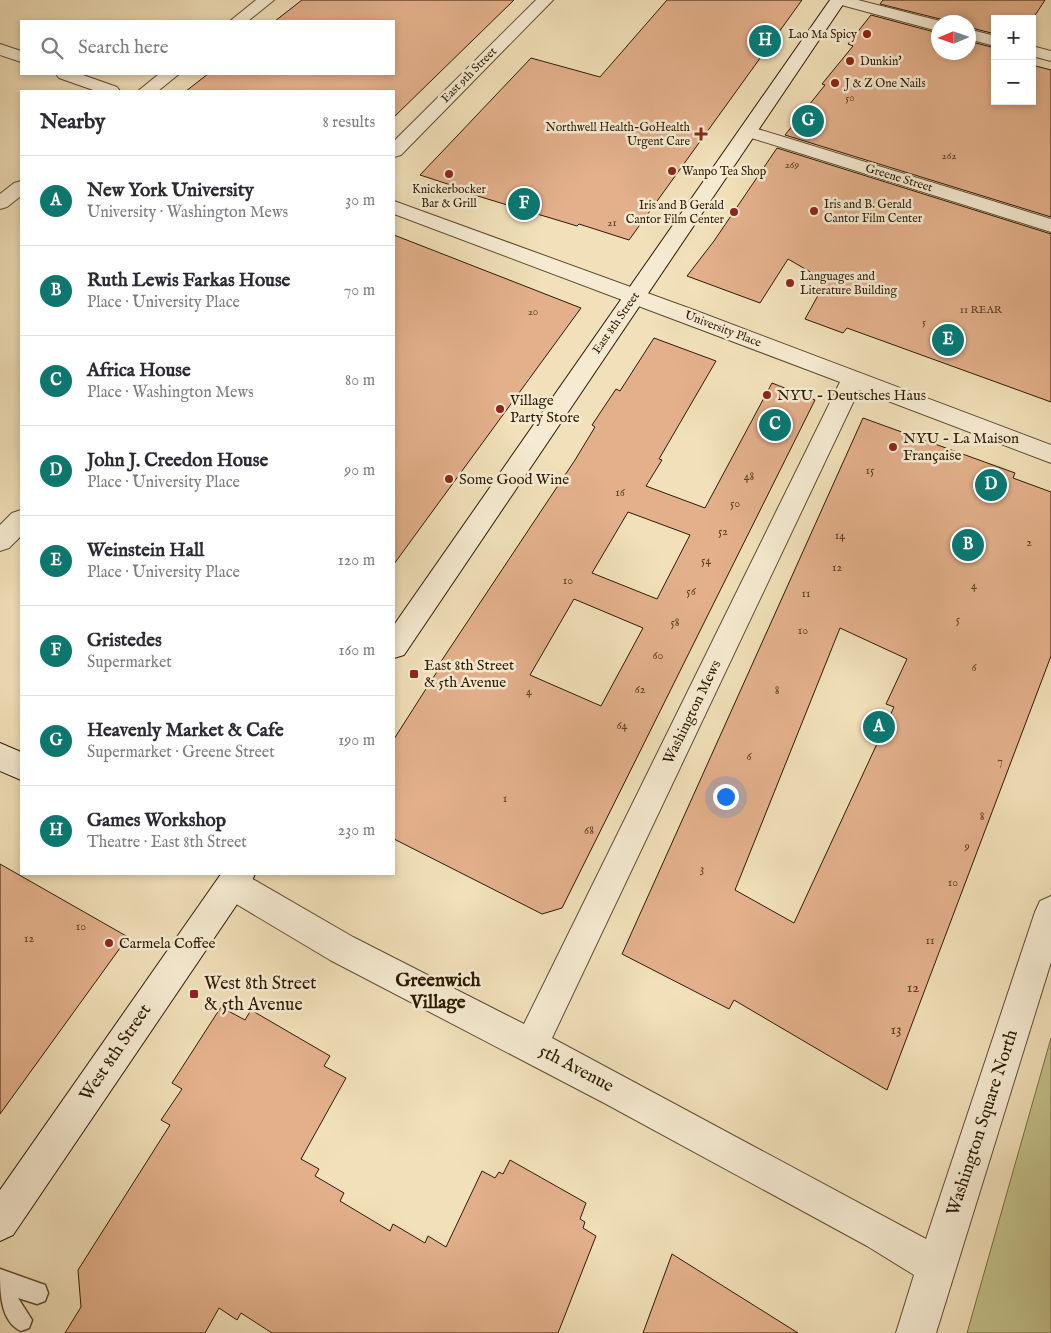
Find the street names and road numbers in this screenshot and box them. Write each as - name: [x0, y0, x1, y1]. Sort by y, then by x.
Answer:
- street label: East 9th Street: [438, 44, 500, 106]
- street label: Greene Street: [864, 161, 934, 195]
- street label: East 8th Street: [589, 289, 643, 357]
- street label: University Place: [683, 308, 764, 351]
- street label: Washington Mews: [659, 657, 725, 767]
- street label: West 8th Street: [75, 1000, 157, 1106]
- street label: Washington Square North: [942, 1027, 1024, 1219]
- street label: 5th Avenue: [535, 1040, 617, 1098]

